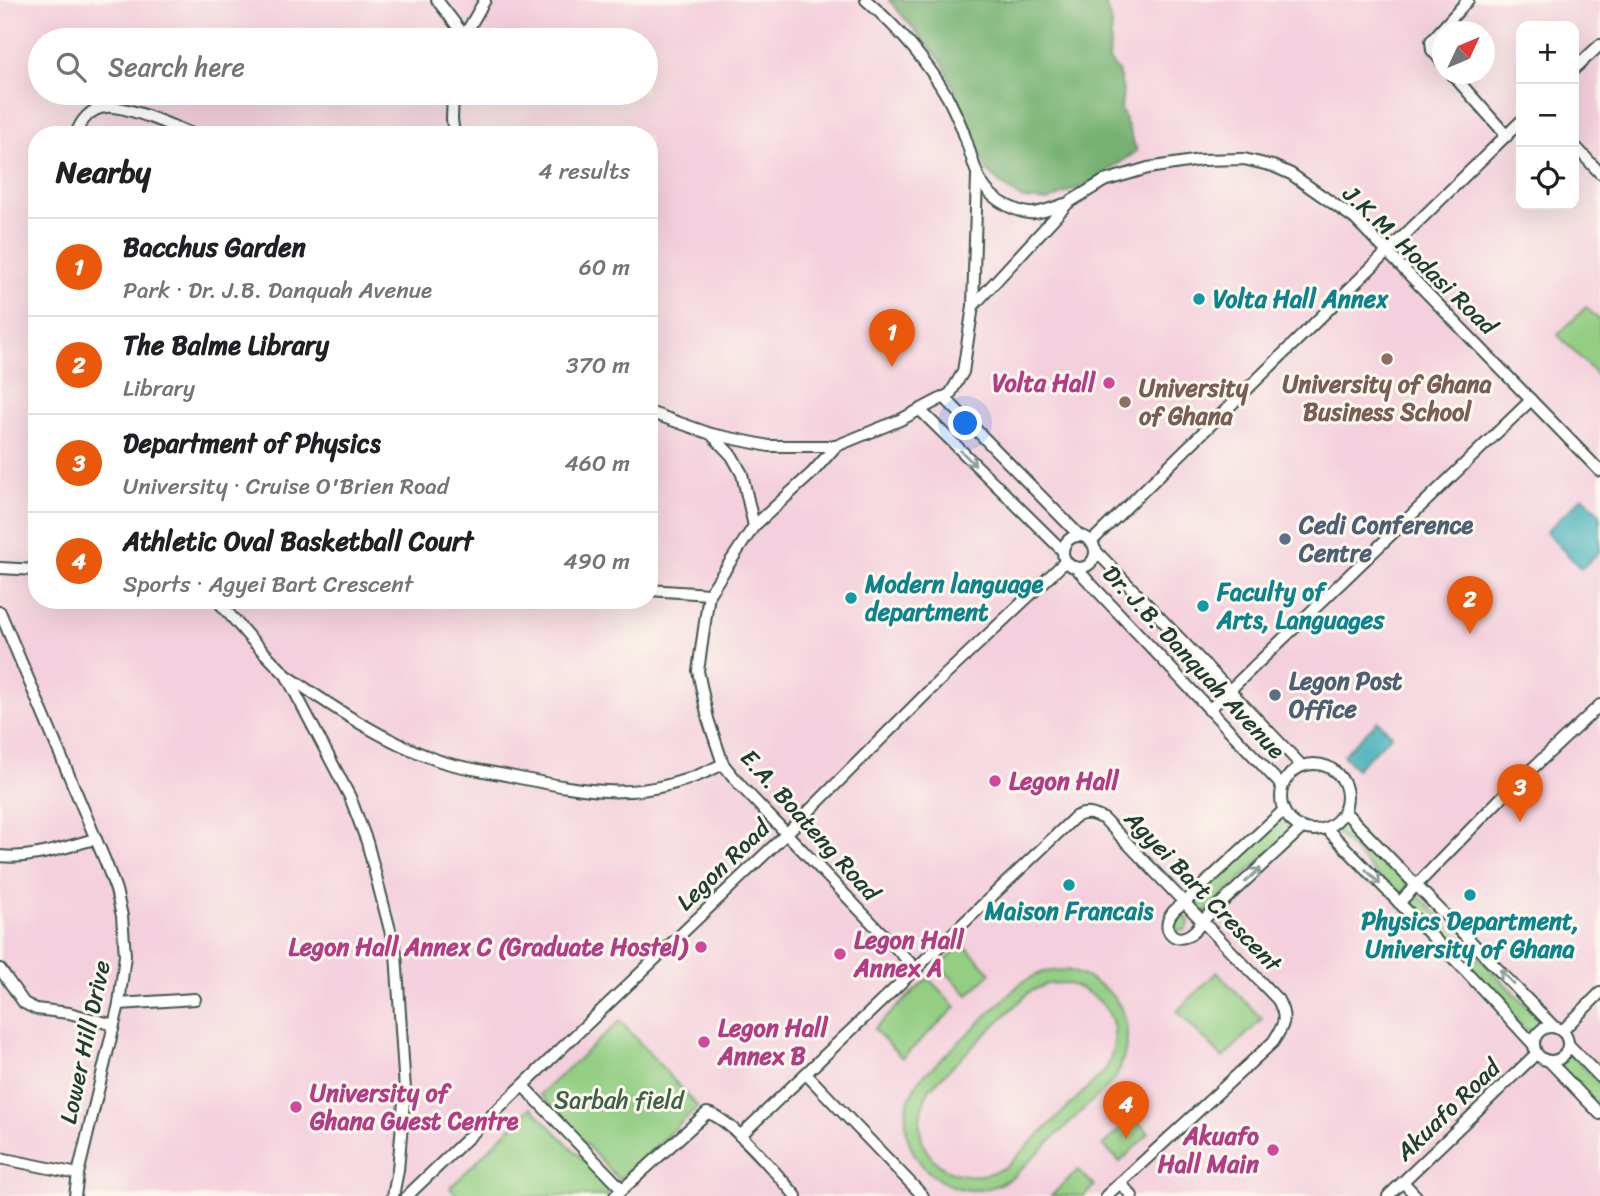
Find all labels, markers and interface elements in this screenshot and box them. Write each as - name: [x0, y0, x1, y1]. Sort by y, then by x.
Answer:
- north arrow: [1432, 21, 1495, 84]
- map controls: [1516, 21, 1579, 210]
- button: +: [1516, 21, 1579, 84]
- search box: [28, 28, 658, 105]
- text: Search here: [108, 44, 245, 90]
- icon: search: [52, 48, 90, 86]
- button: −: [1516, 84, 1579, 147]
- text: Nearby: [56, 145, 151, 199]
- button: locate: [1516, 147, 1579, 210]
- text: 4 results: [538, 151, 630, 192]
- street label: J.K.M. Hodasi Road: [1332, 174, 1508, 346]
- text: Bacchus Garden: [123, 224, 306, 270]
- text: 1: [74, 247, 84, 288]
- text: 60 m: [579, 247, 630, 288]
- text: Park · Dr. J.B. Danquah Avenue: [123, 270, 432, 311]
- place label: Volta Hall Annex: [1213, 278, 1389, 320]
- marker: Volta Hall Annex: [1191, 291, 1207, 307]
- pin: 1: [869, 309, 915, 367]
- text: The Balme Library: [123, 322, 329, 368]
- text: 2: [72, 345, 86, 386]
- text: 370 m: [566, 345, 630, 386]
- marker: University of Ghana Business School: [1379, 351, 1395, 367]
- place label: Volta Hall: [992, 362, 1096, 404]
- place label: University of Ghana Business School: [1282, 363, 1493, 433]
- place label: University of Ghana: [1139, 367, 1249, 437]
- text: Library: [123, 368, 195, 409]
- marker: Volta Hall: [1101, 375, 1117, 391]
- marker: University of Ghana: [1117, 394, 1133, 410]
- your location: [948, 406, 982, 440]
- text: Department of Physics: [123, 420, 381, 466]
- text: 3: [73, 443, 85, 484]
- text: 460 m: [564, 443, 630, 484]
- one-way arrow: [960, 449, 977, 466]
- text: University · Cruise O'Brien Road: [123, 466, 449, 507]
- place label: Cedi Conference Centre: [1298, 504, 1473, 574]
- text: Athletic Oval Basketball Court: [123, 518, 473, 564]
- marker: Cedi Conference Centre: [1277, 531, 1293, 547]
- text: 4: [72, 541, 86, 582]
- text: 490 m: [563, 541, 630, 582]
- street label: Dr. J.B. Danquah Avenue: [1092, 555, 1296, 770]
- place label: Modern language department: [864, 563, 1044, 633]
- text: Sports · Agyei Bart Crescent: [123, 564, 413, 605]
- place label: Faculty of Arts, Languages: [1216, 571, 1385, 641]
- pin: 2: [1447, 576, 1493, 634]
- marker: Modern language department: [843, 590, 859, 606]
- marker: Faculty of Arts, Languages: [1195, 598, 1211, 614]
- place label: Legon Post Office: [1289, 660, 1403, 730]
- marker: Legon Post Office: [1267, 687, 1283, 703]
- street label: E.A. Boateng Road: [730, 739, 892, 913]
- place label: Legon Hall: [1009, 760, 1120, 802]
- pin: 3: [1497, 764, 1543, 822]
- marker: Legon Hall: [987, 773, 1003, 789]
- street label: Agyei Bart Crescent: [1113, 799, 1293, 983]
- street label: Legon Road: [666, 808, 781, 921]
- one-way arrow: [1244, 867, 1261, 884]
- one-way arrow: [1365, 868, 1382, 885]
- marker: Maison Francais: [1061, 877, 1077, 893]
- marker: Physics Department, University of Ghana: [1462, 887, 1478, 903]
- place label: Maison Francais: [984, 890, 1155, 932]
- place label: Physics Department, University of Ghana: [1361, 900, 1579, 970]
- place label: Legon Hall Annex A: [853, 919, 965, 989]
- place label: Legon Hall Annex C (Graduate Hostel): [289, 926, 688, 968]
- marker: Legon Hall Annex C (Graduate Hostel): [693, 939, 709, 955]
- marker: Legon Hall Annex A: [832, 946, 848, 962]
- street label: Lower Hill Drive: [47, 956, 123, 1128]
- one-way arrow: [1498, 969, 1515, 986]
- place label: Legon Hall Annex B: [717, 1007, 829, 1077]
- marker: Legon Hall Annex B: [696, 1034, 712, 1050]
- street label: Akuafo Road: [1385, 1048, 1512, 1172]
- place label: University of Ghana Guest Centre: [310, 1072, 519, 1142]
- park label: Sarbah field: [554, 1079, 685, 1121]
- pin: 4: [1103, 1081, 1149, 1139]
- marker: University of Ghana Guest Centre: [288, 1099, 304, 1115]
- place label: Akuafo Hall Main: [1158, 1115, 1259, 1185]
- marker: Akuafo Hall Main: [1265, 1142, 1281, 1158]

